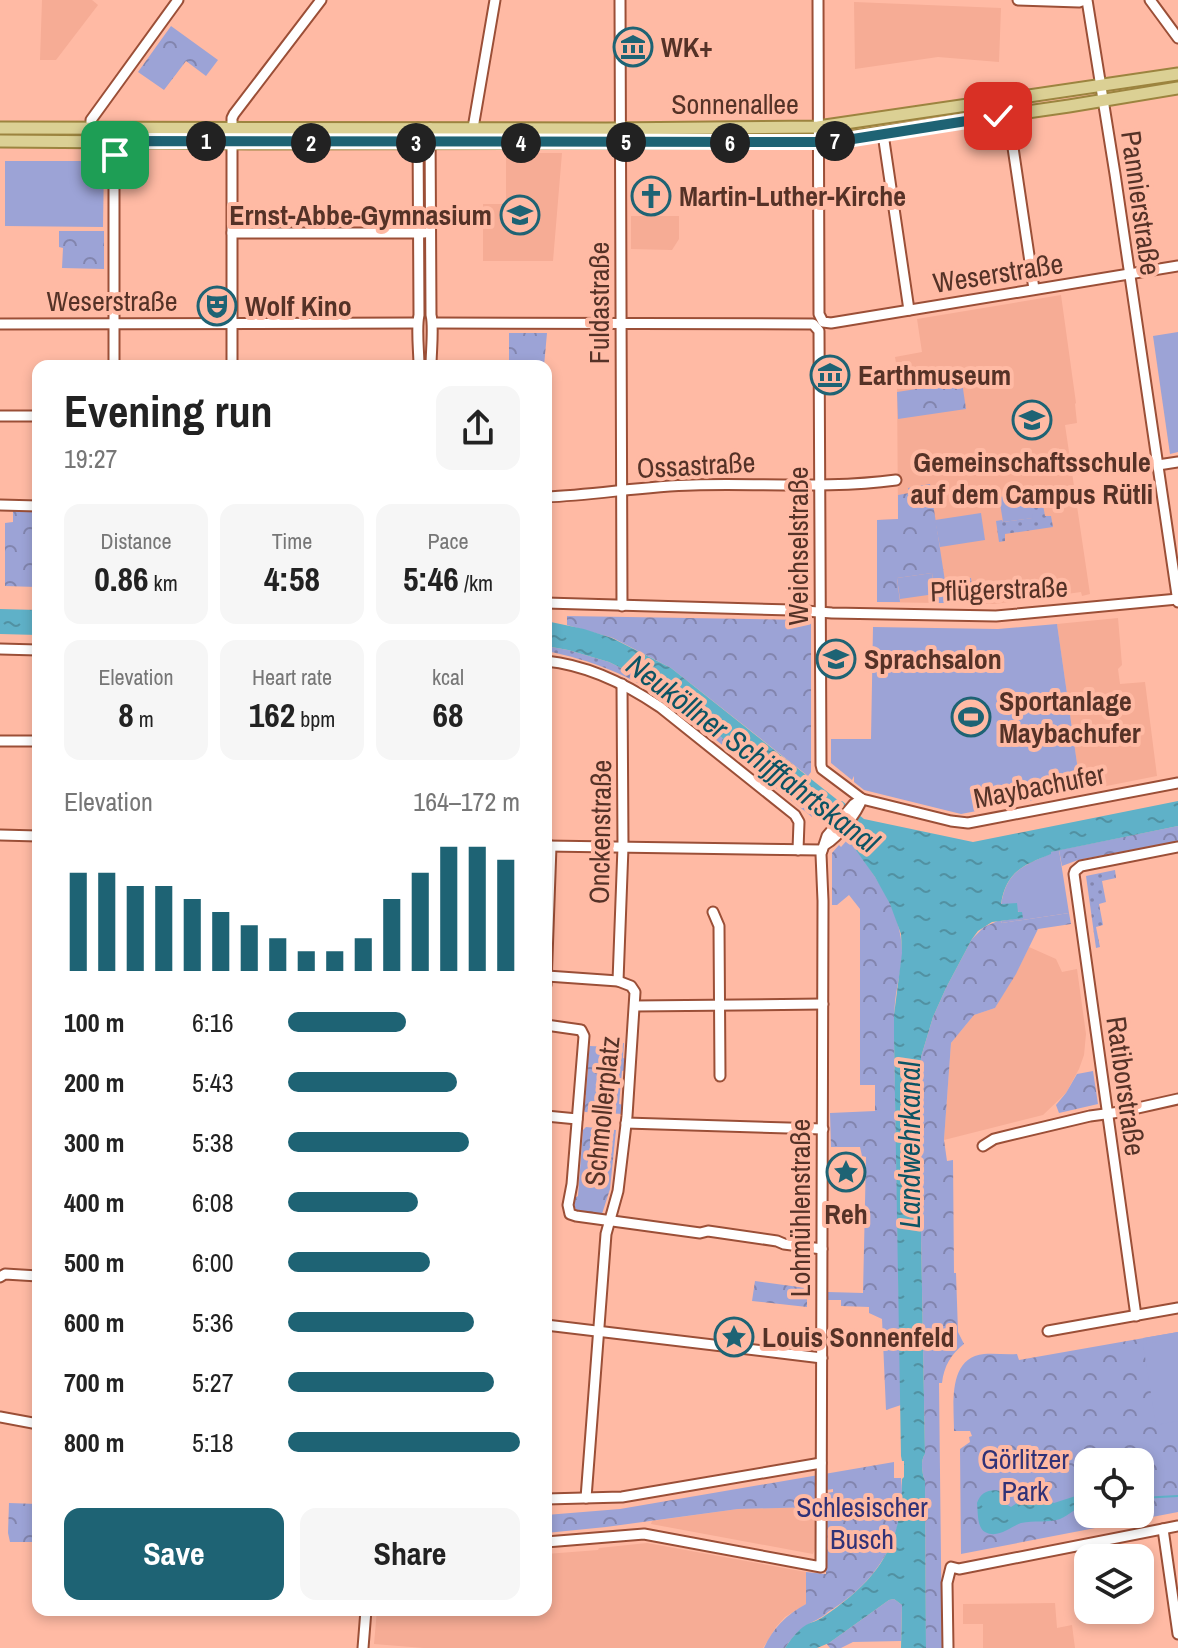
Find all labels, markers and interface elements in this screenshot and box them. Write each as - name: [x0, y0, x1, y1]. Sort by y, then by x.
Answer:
- museum icon: WK+: [612, 26, 654, 68]
- place label: WK+: [661, 28, 713, 66]
- pin: [964, 82, 1032, 150]
- street label: Sonnenallee: [671, 85, 799, 123]
- icon: check: [976, 94, 1020, 138]
- pin: [81, 121, 149, 189]
- pin: 1: [186, 121, 226, 161]
- pin: 7: [815, 121, 855, 161]
- pin: 5: [606, 122, 646, 162]
- pin: 2: [291, 123, 331, 163]
- pin: 3: [396, 123, 436, 163]
- pin: 4: [501, 123, 541, 163]
- pin: 6: [710, 123, 750, 163]
- text: 1: [201, 126, 211, 156]
- text: 7: [830, 126, 840, 156]
- text: 5: [621, 127, 631, 157]
- text: 2: [306, 128, 316, 158]
- text: 3: [411, 128, 421, 158]
- text: 4: [516, 128, 526, 158]
- text: 6: [725, 128, 735, 158]
- street label: Pannierstraße: [1112, 128, 1170, 278]
- icon: arrive: [93, 133, 137, 177]
- church icon: Martin-Luther-Kirche: [630, 175, 672, 217]
- place label: Martin-Luther-Kirche: [679, 177, 906, 215]
- school or university icon: Ernst-Abbe-Gymnasium: [499, 194, 541, 236]
- place label: Ernst-Abbe-Gymnasium: [229, 196, 492, 234]
- street label: Fuldastraße: [580, 242, 618, 364]
- street label: Weserstraße: [930, 244, 1066, 302]
- street label: Weserstraße: [46, 282, 178, 320]
- theatre icon: Wolf Kino: [196, 285, 238, 327]
- place label: Wolf Kino: [245, 287, 352, 325]
- museum icon: Earthmuseum: [809, 354, 851, 396]
- place label: Earthmuseum: [858, 356, 1011, 394]
- text: Evening run: [64, 381, 273, 441]
- button: share: [436, 386, 520, 470]
- school or university icon: Gemeinschaftsschule auf dem Campus Rütli: [1011, 399, 1053, 441]
- text: 19:27: [64, 441, 117, 476]
- street label: Ossastraße: [636, 443, 756, 487]
- place label: Gemeinschaftsschule auf dem Campus Rütli: [911, 443, 1153, 513]
- street label: Weichselstraße: [779, 466, 817, 626]
- text: Distance: [100, 526, 172, 556]
- text: Time: [272, 526, 312, 556]
- text: Pace: [427, 526, 469, 556]
- text: 0.86: [94, 556, 149, 602]
- text: 4:58: [264, 556, 320, 602]
- text: 5:46: [403, 556, 459, 602]
- text: km: [149, 568, 178, 598]
- text: /km: [459, 568, 493, 598]
- street label: Pflügerstraße: [929, 568, 1069, 610]
- school or university icon: Sprachsalon: [815, 638, 857, 680]
- place label: Sprachsalon: [864, 640, 1002, 678]
- water label: Neuköllner Schifffahrtskanal: [619, 645, 888, 862]
- text: Elevation: [98, 662, 174, 692]
- text: Heart rate: [252, 662, 332, 692]
- text: kcal: [432, 662, 464, 692]
- place label: Sportanlage Maybachufer: [999, 682, 1141, 752]
- text: 8: [118, 692, 134, 738]
- text: 162: [249, 692, 295, 738]
- text: 68: [432, 692, 464, 738]
- sports icon: Sportanlage Maybachufer: [950, 696, 992, 738]
- text: m: [134, 704, 154, 734]
- text: bpm: [295, 704, 335, 734]
- street label: Maybachufer: [970, 755, 1108, 817]
- street label: Onckenstraße: [580, 760, 620, 904]
- text: Elevation: [64, 784, 153, 819]
- text: 164–172 m: [413, 784, 520, 819]
- text: 100 m: [64, 1005, 124, 1040]
- text: 6:16: [192, 1005, 234, 1040]
- street label: Ratiborstraße: [1097, 1014, 1155, 1158]
- street label: Schmollerplatz: [575, 1034, 629, 1188]
- water label: Landwehrkanal: [889, 1061, 929, 1228]
- text: 200 m: [64, 1065, 124, 1100]
- text: 5:43: [192, 1065, 234, 1100]
- street label: Lohmühlenstraße: [781, 1119, 819, 1297]
- text: 300 m: [64, 1125, 124, 1160]
- text: 5:38: [192, 1125, 234, 1160]
- place icon: Reh: [825, 1151, 867, 1193]
- text: 400 m: [64, 1185, 124, 1220]
- text: 6:08: [192, 1185, 234, 1220]
- place label: Reh: [824, 1195, 868, 1233]
- text: 500 m: [64, 1245, 124, 1280]
- text: 6:00: [192, 1245, 234, 1280]
- text: 600 m: [64, 1305, 124, 1340]
- text: 5:36: [192, 1305, 234, 1340]
- place icon: Louis Sonnenfeld: [713, 1316, 755, 1358]
- place label: Louis Sonnenfeld: [762, 1318, 955, 1356]
- text: 700 m: [64, 1365, 124, 1400]
- text: 5:27: [192, 1365, 234, 1400]
- text: 800 m: [64, 1425, 124, 1460]
- text: 5:18: [192, 1425, 234, 1460]
- park label: Görlitzer Park: [981, 1440, 1069, 1510]
- map controls: [1074, 1448, 1154, 1624]
- button: locate: [1074, 1448, 1154, 1528]
- park label: Schlesischer Busch: [796, 1488, 928, 1558]
- button: Save: [64, 1508, 284, 1600]
- button: Share: [300, 1508, 520, 1600]
- button: layers: [1074, 1544, 1154, 1624]

